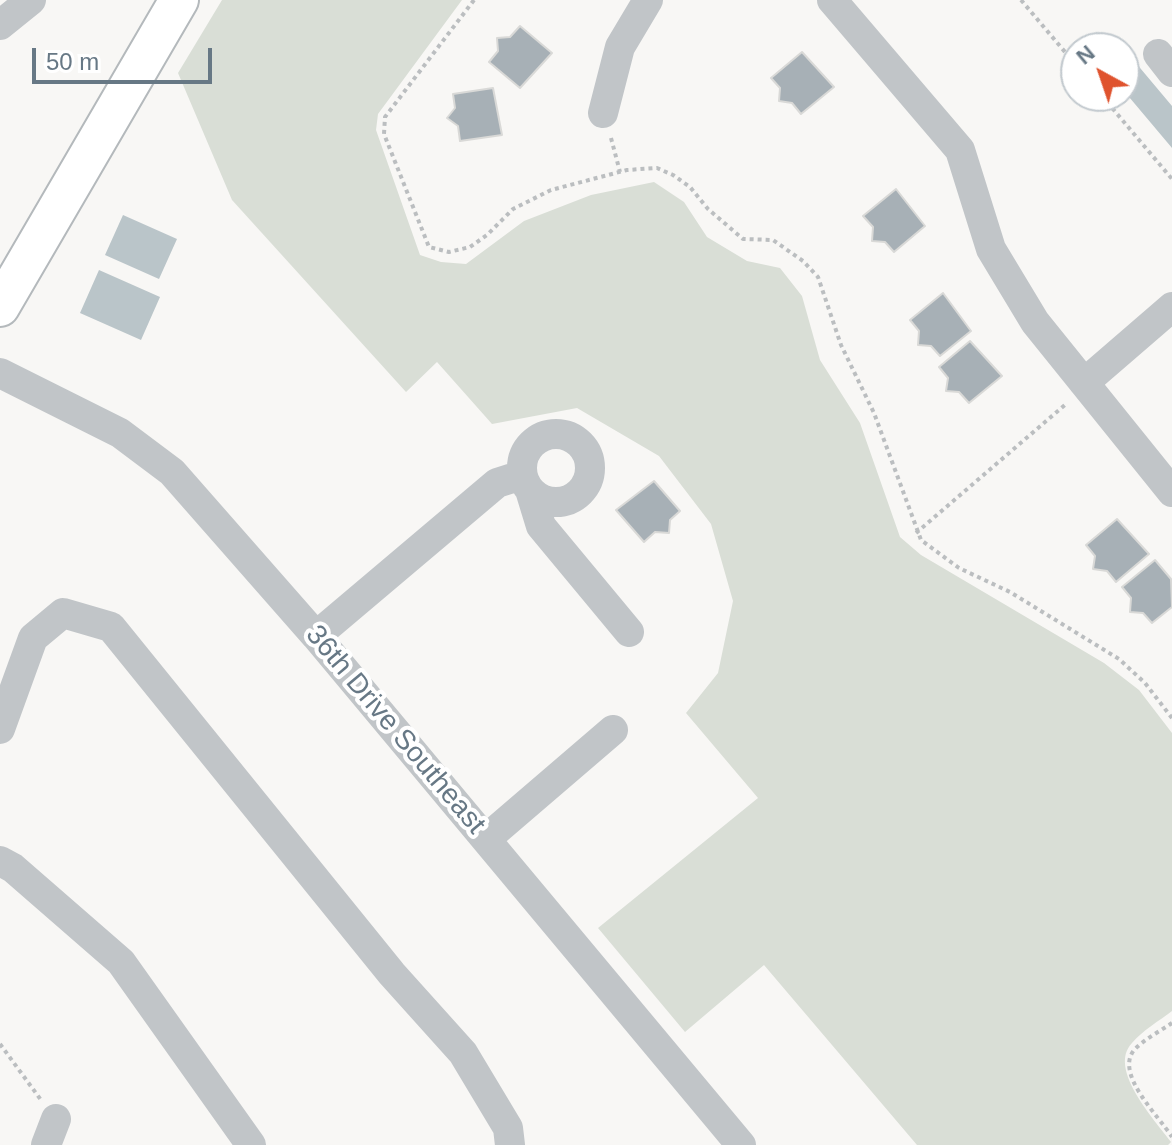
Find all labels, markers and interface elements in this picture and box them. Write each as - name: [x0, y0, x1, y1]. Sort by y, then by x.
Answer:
- scale bar: [36, 32, 216, 82]
- north arrow: [1060, 32, 1140, 112]
- text: N: [1071, 40, 1100, 69]
- text: 50 m: [46, 48, 99, 75]
- street label: 36th Drive Southeast: [298, 619, 492, 841]

